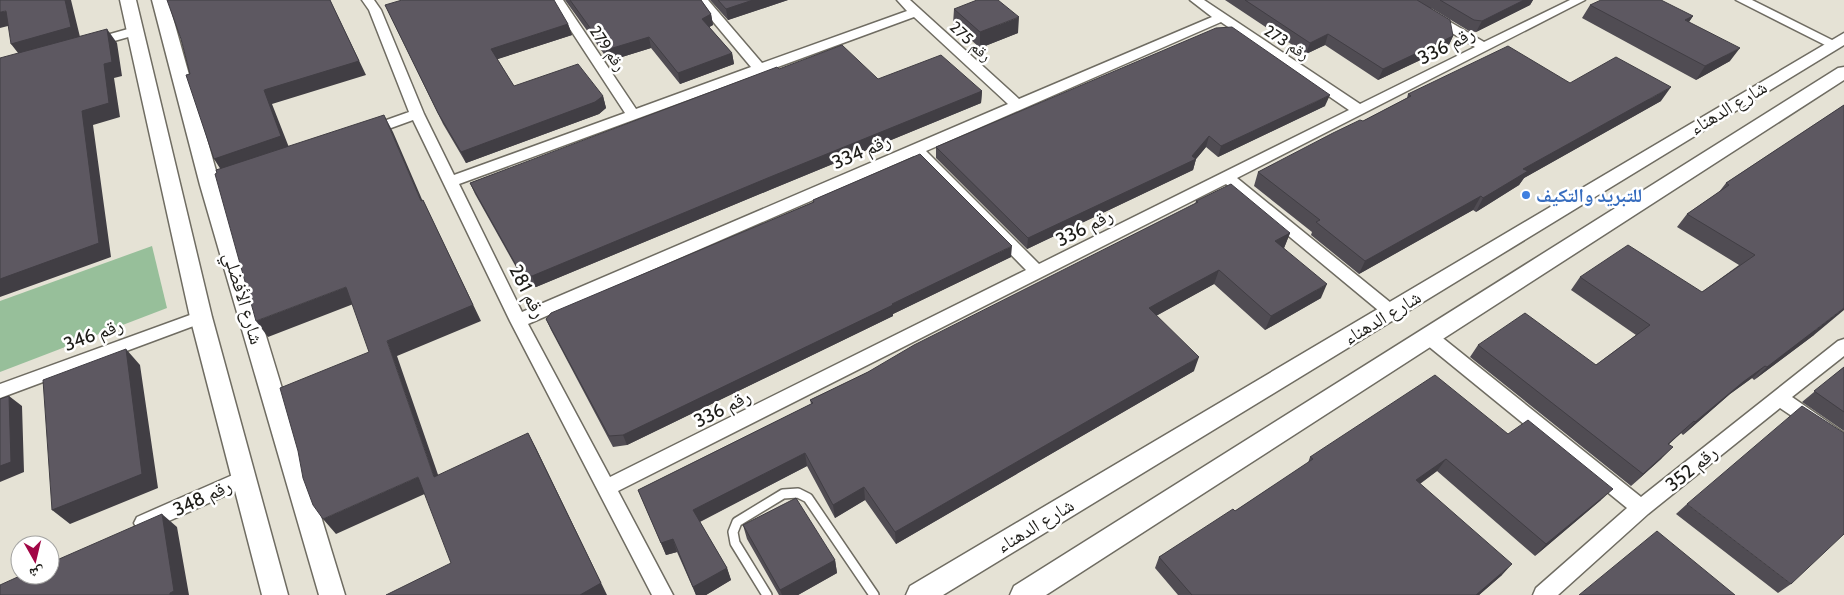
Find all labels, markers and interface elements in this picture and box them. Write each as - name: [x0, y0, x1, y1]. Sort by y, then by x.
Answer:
- street label: رقم 275: [945, 17, 995, 66]
- street label: رقم 273: [1260, 21, 1313, 65]
- street label: رقم 336: [1414, 21, 1479, 70]
- street label: رقم 279: [585, 22, 630, 75]
- street label: شارع الدهناء: [1685, 75, 1771, 140]
- street label: رقم 334: [829, 129, 894, 175]
- place label: للتبرید والتکیف: [1536, 184, 1642, 207]
- marker: للتبرید والتکیف: [1520, 189, 1532, 201]
- street label: رقم 336: [1052, 203, 1117, 252]
- street label: شارع الأفضلي: [215, 249, 268, 348]
- street label: رقم 281: [503, 260, 551, 322]
- street label: شارع الدهناء: [1339, 285, 1425, 350]
- street label: رقم 346: [60, 313, 126, 357]
- street label: رقم 336: [690, 384, 755, 433]
- street label: رقم 352: [1661, 441, 1723, 497]
- street label: رقم 348: [169, 474, 236, 522]
- street label: شارع الدهناء: [992, 493, 1078, 558]
- north arrow: [10, 535, 60, 585]
- text: ش: [28, 563, 45, 583]

